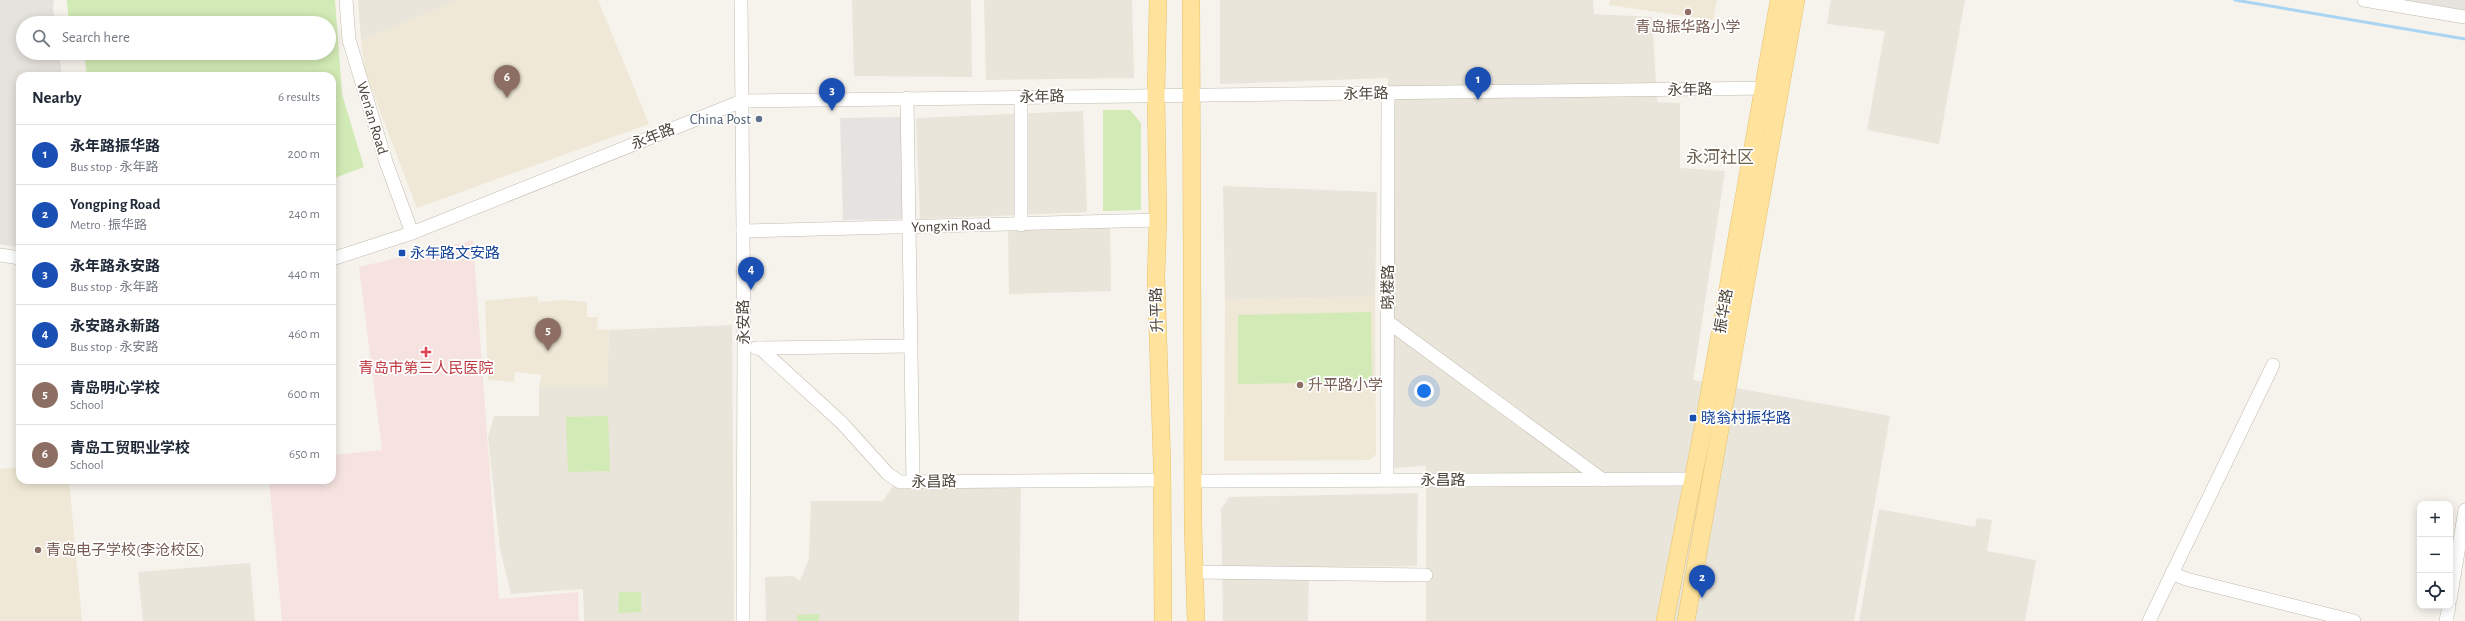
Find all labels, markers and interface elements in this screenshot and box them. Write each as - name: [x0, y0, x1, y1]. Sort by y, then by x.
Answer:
- marker: 青岛振华路小学: [1683, 7, 1693, 17]
- search box: [16, 16, 336, 60]
- place label: 青岛振华路小学: [1635, 18, 1741, 35]
- icon: search: [30, 27, 52, 49]
- text: Search here: [62, 30, 130, 45]
- pin: 6: [494, 65, 520, 98]
- pin: 1: [1465, 67, 1491, 100]
- pin: 3: [819, 78, 845, 111]
- street label: Wen'an Road: [354, 80, 390, 157]
- street label: 永年路: [1667, 81, 1713, 98]
- street label: 永年路: [1343, 85, 1389, 102]
- street label: 永年路: [1019, 88, 1065, 105]
- text: Nearby: [32, 89, 82, 106]
- text: 6 results: [278, 91, 320, 104]
- place label: China Post: [690, 112, 751, 127]
- marker: China Post: [754, 114, 764, 124]
- street label: 永年路: [629, 121, 677, 152]
- text: 永年路振华路: [70, 139, 160, 154]
- text: 1: [43, 148, 47, 161]
- text: 200 m: [288, 148, 320, 161]
- district label: 永河社区: [1686, 148, 1754, 166]
- text: Bus stop · 永年路: [70, 161, 159, 174]
- text: Yongping Road: [70, 197, 160, 212]
- text: 2: [42, 208, 48, 221]
- text: 240 m: [288, 208, 320, 221]
- street label: Yongxin Road: [911, 217, 991, 235]
- text: Metro · 振华路: [70, 219, 147, 232]
- place label: 永年路文安路: [410, 245, 500, 261]
- marker: 永年路文安路: [397, 248, 407, 258]
- pin: 4: [738, 257, 764, 290]
- text: 永年路永安路: [70, 259, 160, 274]
- street label: 晓楼路: [1380, 264, 1396, 310]
- text: 3: [42, 268, 48, 281]
- text: 440 m: [288, 268, 320, 281]
- text: Bus stop · 永年路: [70, 281, 159, 294]
- street label: 升平路: [1148, 287, 1165, 333]
- street label: 振华路: [1711, 287, 1735, 334]
- street label: 永安路: [735, 299, 752, 345]
- pin: 5: [535, 318, 561, 351]
- text: 永安路永新路: [70, 319, 160, 334]
- text: 4: [42, 328, 48, 341]
- text: 460 m: [288, 328, 320, 341]
- text: Bus stop · 永安路: [70, 341, 159, 354]
- marker: 青岛市第三人民医院: [420, 346, 432, 358]
- place label: 青岛市第三人民医院: [358, 360, 494, 376]
- place label: 升平路小学: [1308, 377, 1383, 393]
- marker: 升平路小学: [1295, 380, 1305, 390]
- text: 青岛明心学校: [70, 381, 160, 396]
- your location: [1414, 381, 1434, 401]
- text: 5: [42, 388, 48, 401]
- text: 600 m: [288, 388, 320, 401]
- text: School: [70, 399, 104, 412]
- place label: 晓翁村振华路: [1701, 409, 1791, 426]
- marker: 晓翁村振华路: [1688, 413, 1698, 423]
- text: 青岛工贸职业学校: [70, 441, 190, 456]
- text: 6: [42, 448, 48, 461]
- text: 650 m: [289, 448, 320, 461]
- text: School: [70, 459, 104, 472]
- street label: 永昌路: [1420, 472, 1466, 488]
- street label: 永昌路: [911, 473, 957, 490]
- map controls: [2417, 501, 2453, 609]
- button: +: [2417, 501, 2453, 537]
- button: −: [2417, 537, 2453, 573]
- place label: 青岛电子学校(李沧校区): [46, 541, 205, 558]
- marker: 青岛电子学校(李沧校区): [33, 545, 43, 555]
- pin: 2: [1689, 565, 1715, 598]
- button: locate: [2417, 573, 2453, 609]

